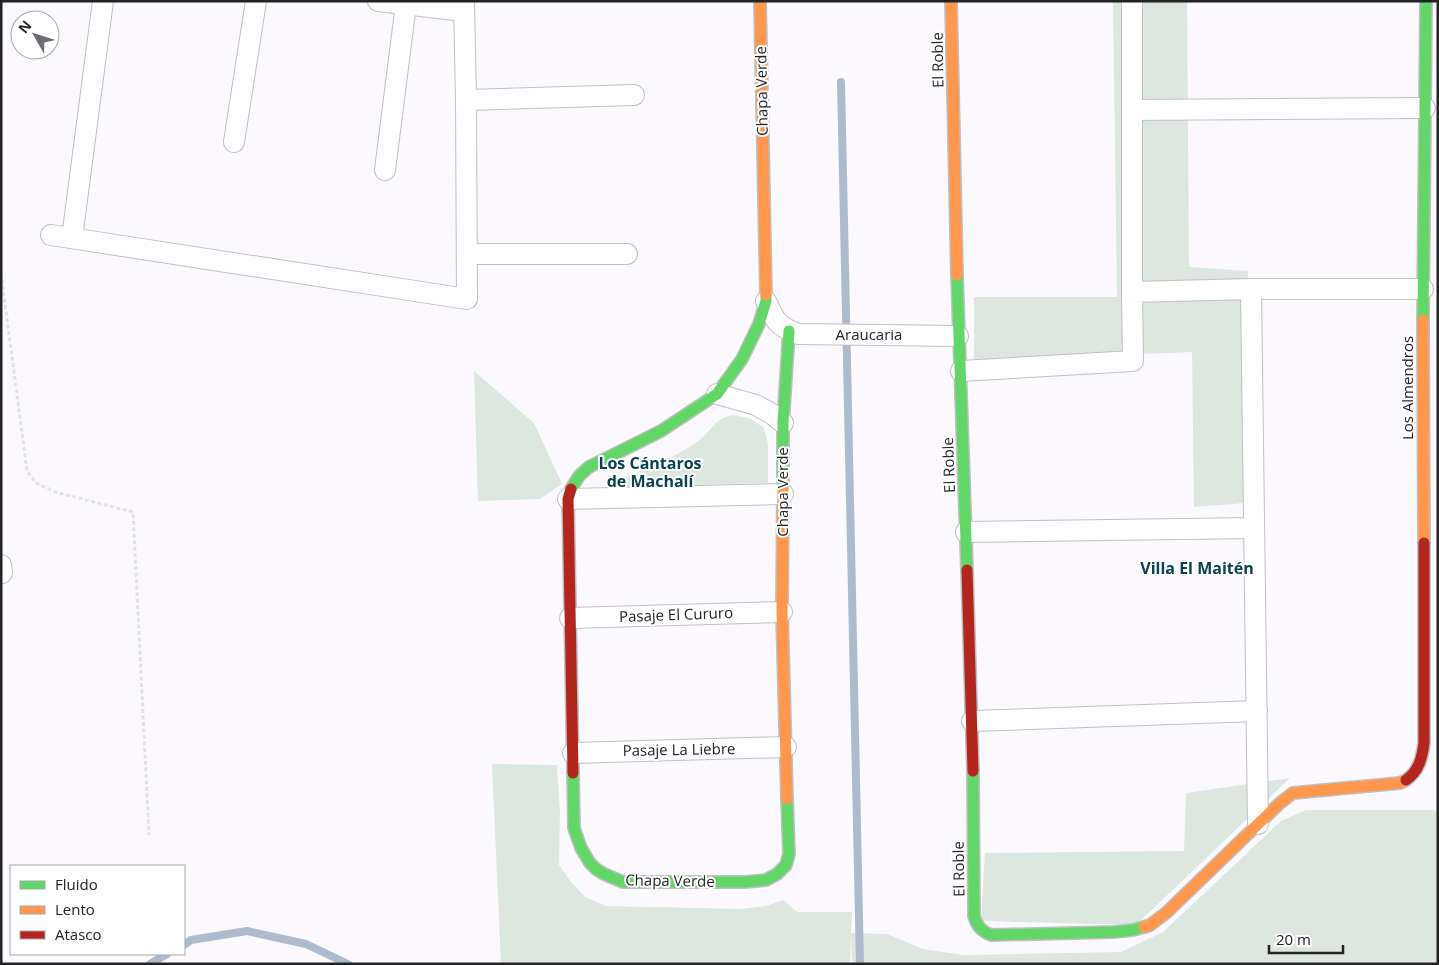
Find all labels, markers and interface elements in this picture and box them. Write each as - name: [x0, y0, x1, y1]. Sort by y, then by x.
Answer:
- north arrow: [10, 10, 60, 60]
- text: N: [14, 16, 35, 37]
- street label: El Roble: [927, 32, 947, 88]
- street label: Chapa Verde: [750, 46, 772, 136]
- street label: Araucaria: [836, 324, 902, 344]
- street label: Los Almendros: [1397, 336, 1417, 440]
- street label: El Roble: [937, 437, 959, 493]
- street label: Chapa Verde: [772, 447, 792, 537]
- district label: Los Cántaros de Machalí: [598, 452, 702, 492]
- district label: Villa El Maitén: [1140, 557, 1254, 579]
- street label: Pasaje El Cururo: [619, 602, 733, 626]
- street label: Pasaje La Liebre: [622, 738, 736, 760]
- street label: El Roble: [948, 841, 968, 897]
- legend: [10, 865, 185, 955]
- street label: Chapa Verde: [625, 869, 715, 891]
- text: Fluido: [55, 874, 98, 894]
- text: Lento: [55, 899, 95, 919]
- scale bar: [1269, 922, 1343, 954]
- text: Atasco: [55, 924, 102, 944]
- text: 20 m: [1276, 929, 1311, 949]

